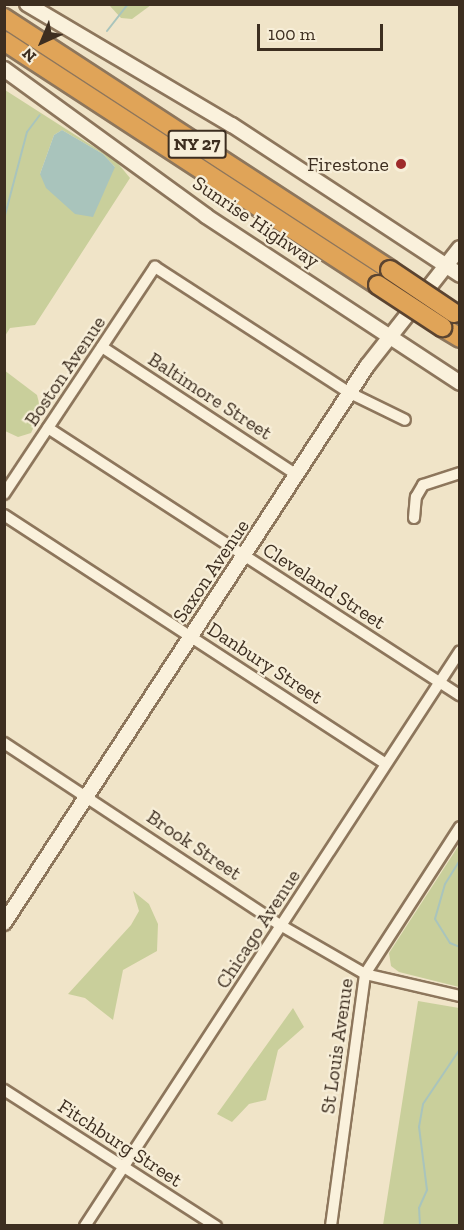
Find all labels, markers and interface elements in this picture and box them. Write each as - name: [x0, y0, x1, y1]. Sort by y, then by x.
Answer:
- north arrow: [12, 12, 72, 72]
- scale bar: [260, 12, 386, 50]
- text: 100 m: [268, 23, 315, 45]
- text: N: [18, 44, 40, 66]
- road number: NY 27: [167, 129, 227, 159]
- place label: Firestone: [307, 152, 389, 176]
- marker: Firestone: [394, 157, 408, 171]
- street label: Sunrise Highway: [188, 171, 324, 273]
- street label: Boston Avenue: [19, 311, 111, 431]
- street label: Baltimore Street: [144, 347, 276, 445]
- street label: Saxon Avenue: [168, 515, 254, 627]
- street label: Cleveland Street: [258, 537, 390, 635]
- street label: Danbury Street: [203, 617, 327, 709]
- street label: Brook Street: [142, 805, 246, 885]
- street label: Chicago Avenue: [210, 865, 306, 993]
- street label: St Louis Avenue: [316, 976, 358, 1116]
- street label: Fitchburg Street: [53, 1094, 187, 1192]

